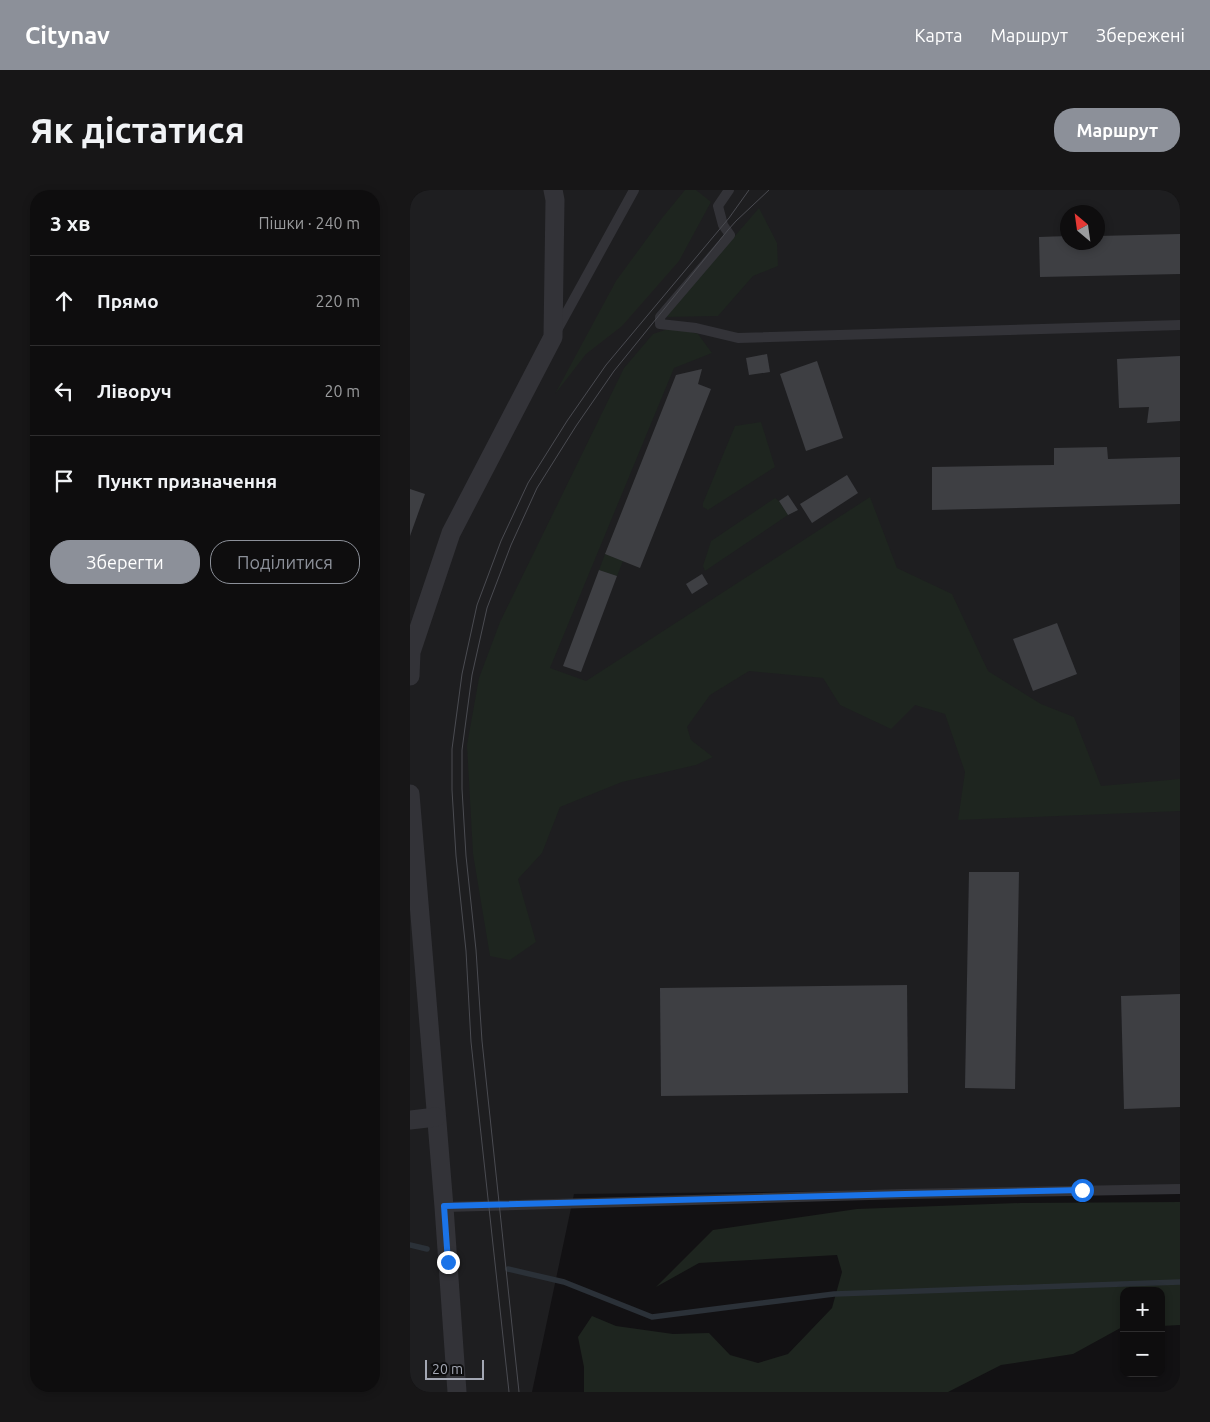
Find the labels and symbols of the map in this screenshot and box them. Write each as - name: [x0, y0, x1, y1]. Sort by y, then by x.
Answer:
- north arrow: [1060, 205, 1105, 250]
- route start: [1071, 1179, 1094, 1202]
- route end: [437, 1251, 460, 1274]
- scale bar: [425, 1357, 484, 1380]

